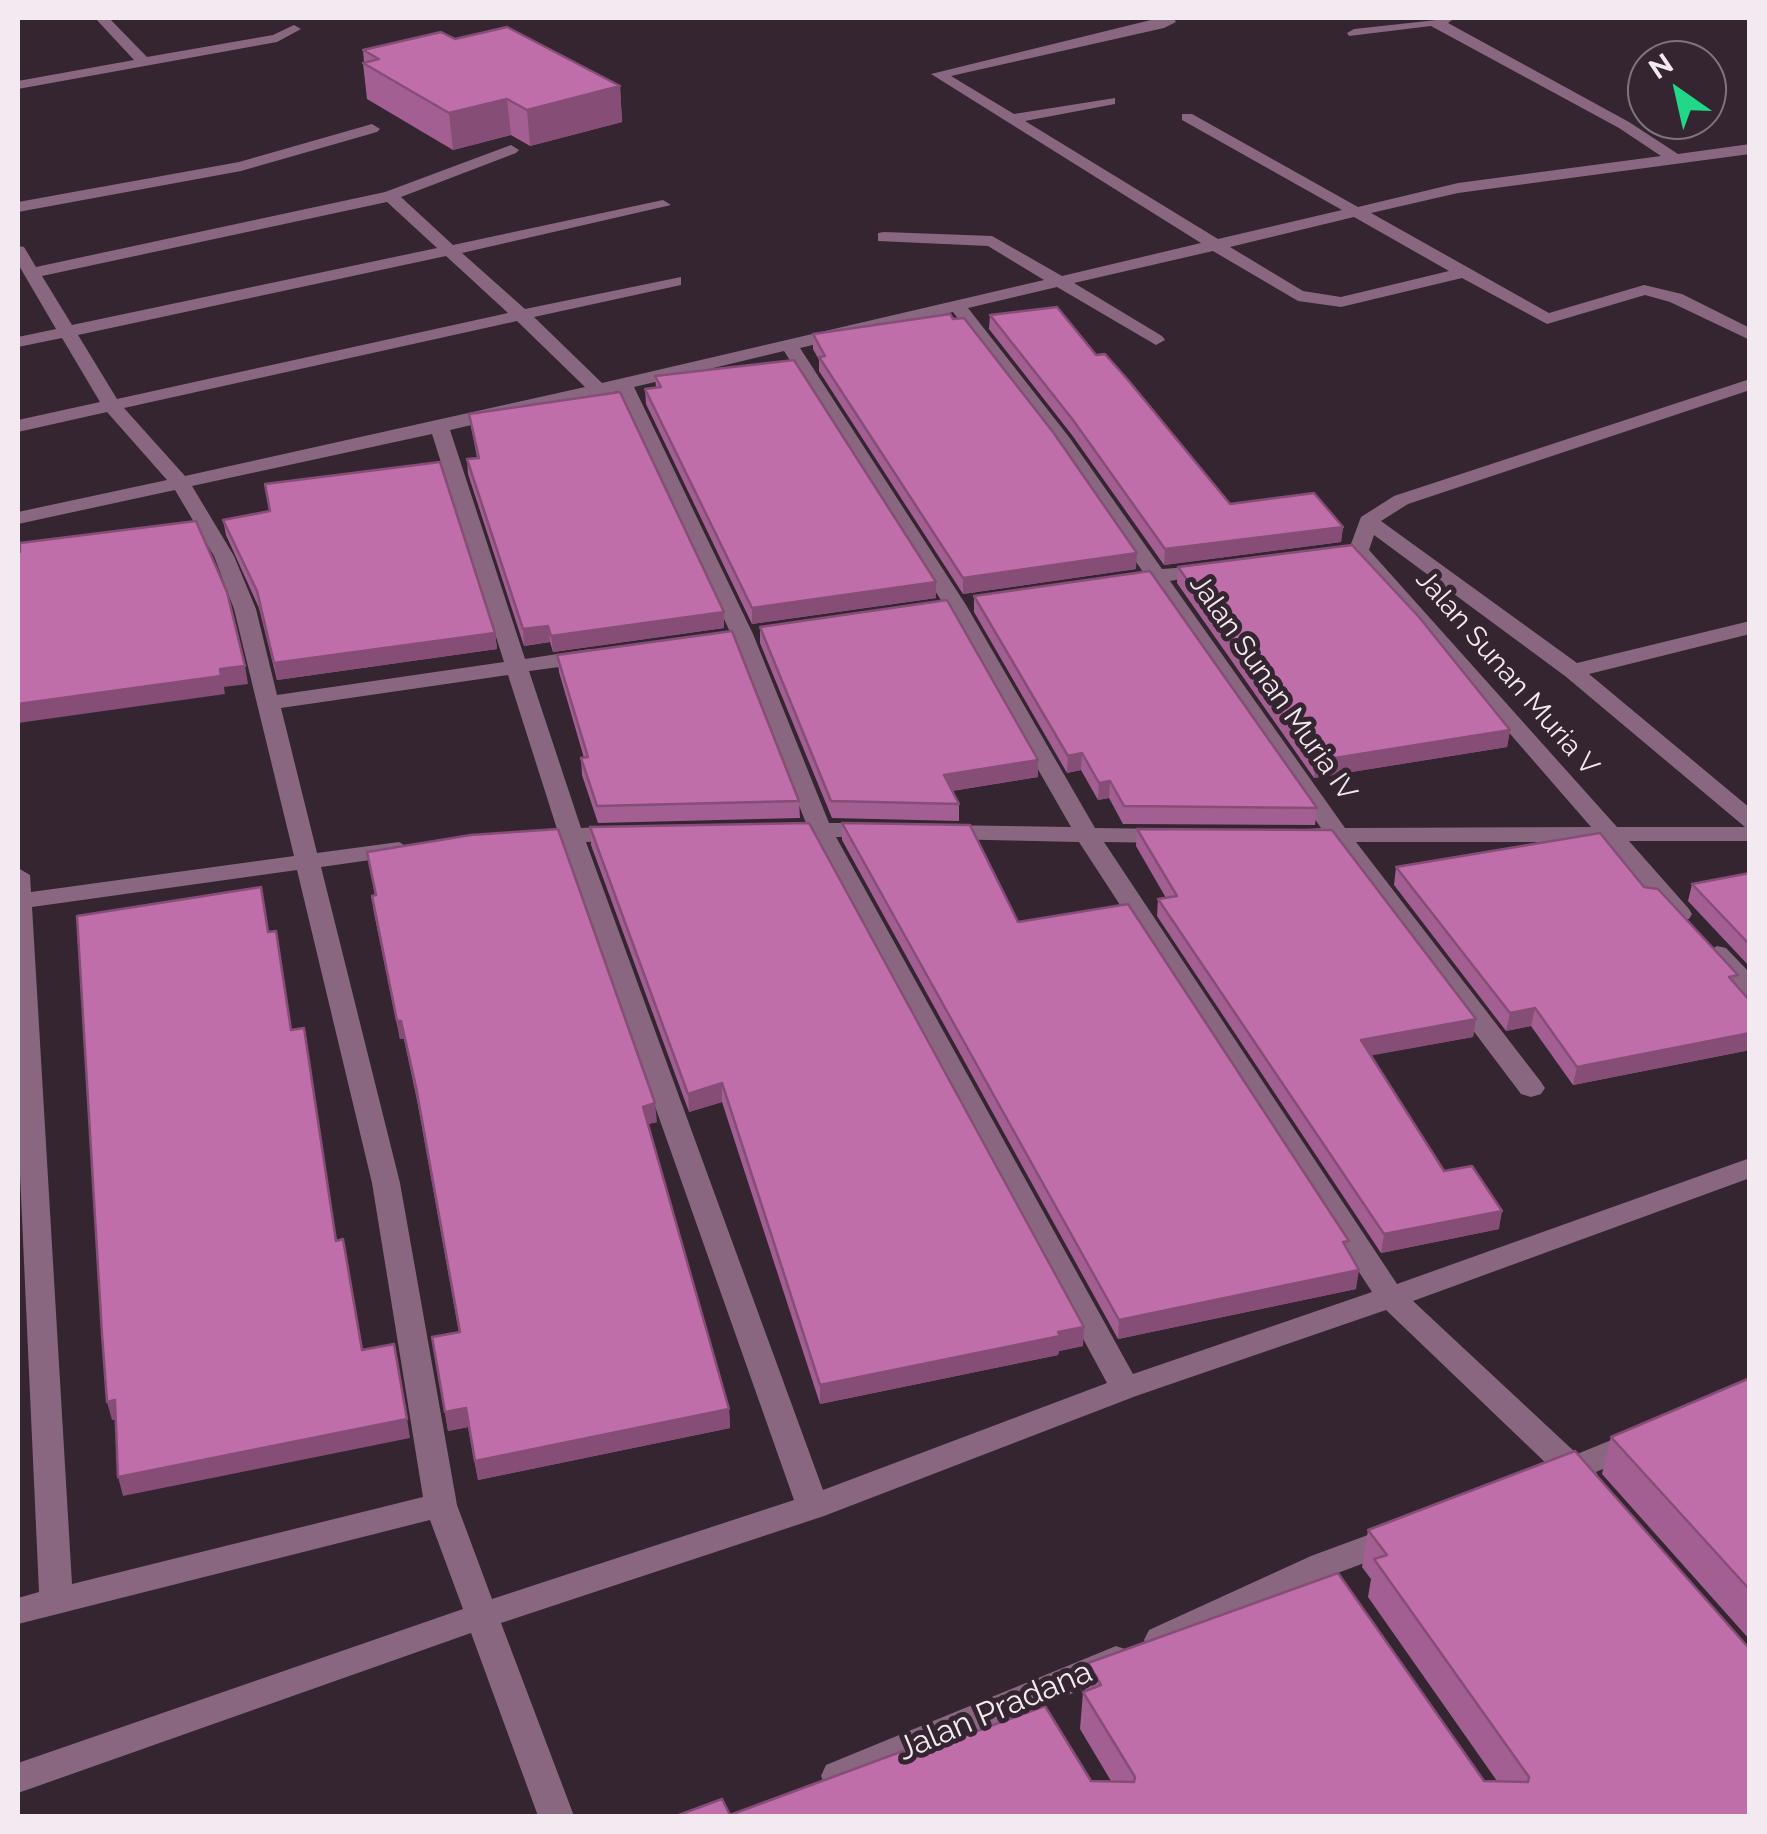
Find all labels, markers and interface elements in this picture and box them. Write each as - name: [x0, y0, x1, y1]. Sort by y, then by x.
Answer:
- north arrow: [1627, 40, 1727, 140]
- text: N: [1643, 47, 1679, 86]
- street label: Jalan Sunan Muria V: [1408, 563, 1606, 783]
- street label: Jalan Sunan Muria IV: [1182, 568, 1364, 808]
- street label: Jalan Pradana: [892, 1653, 1098, 1769]

